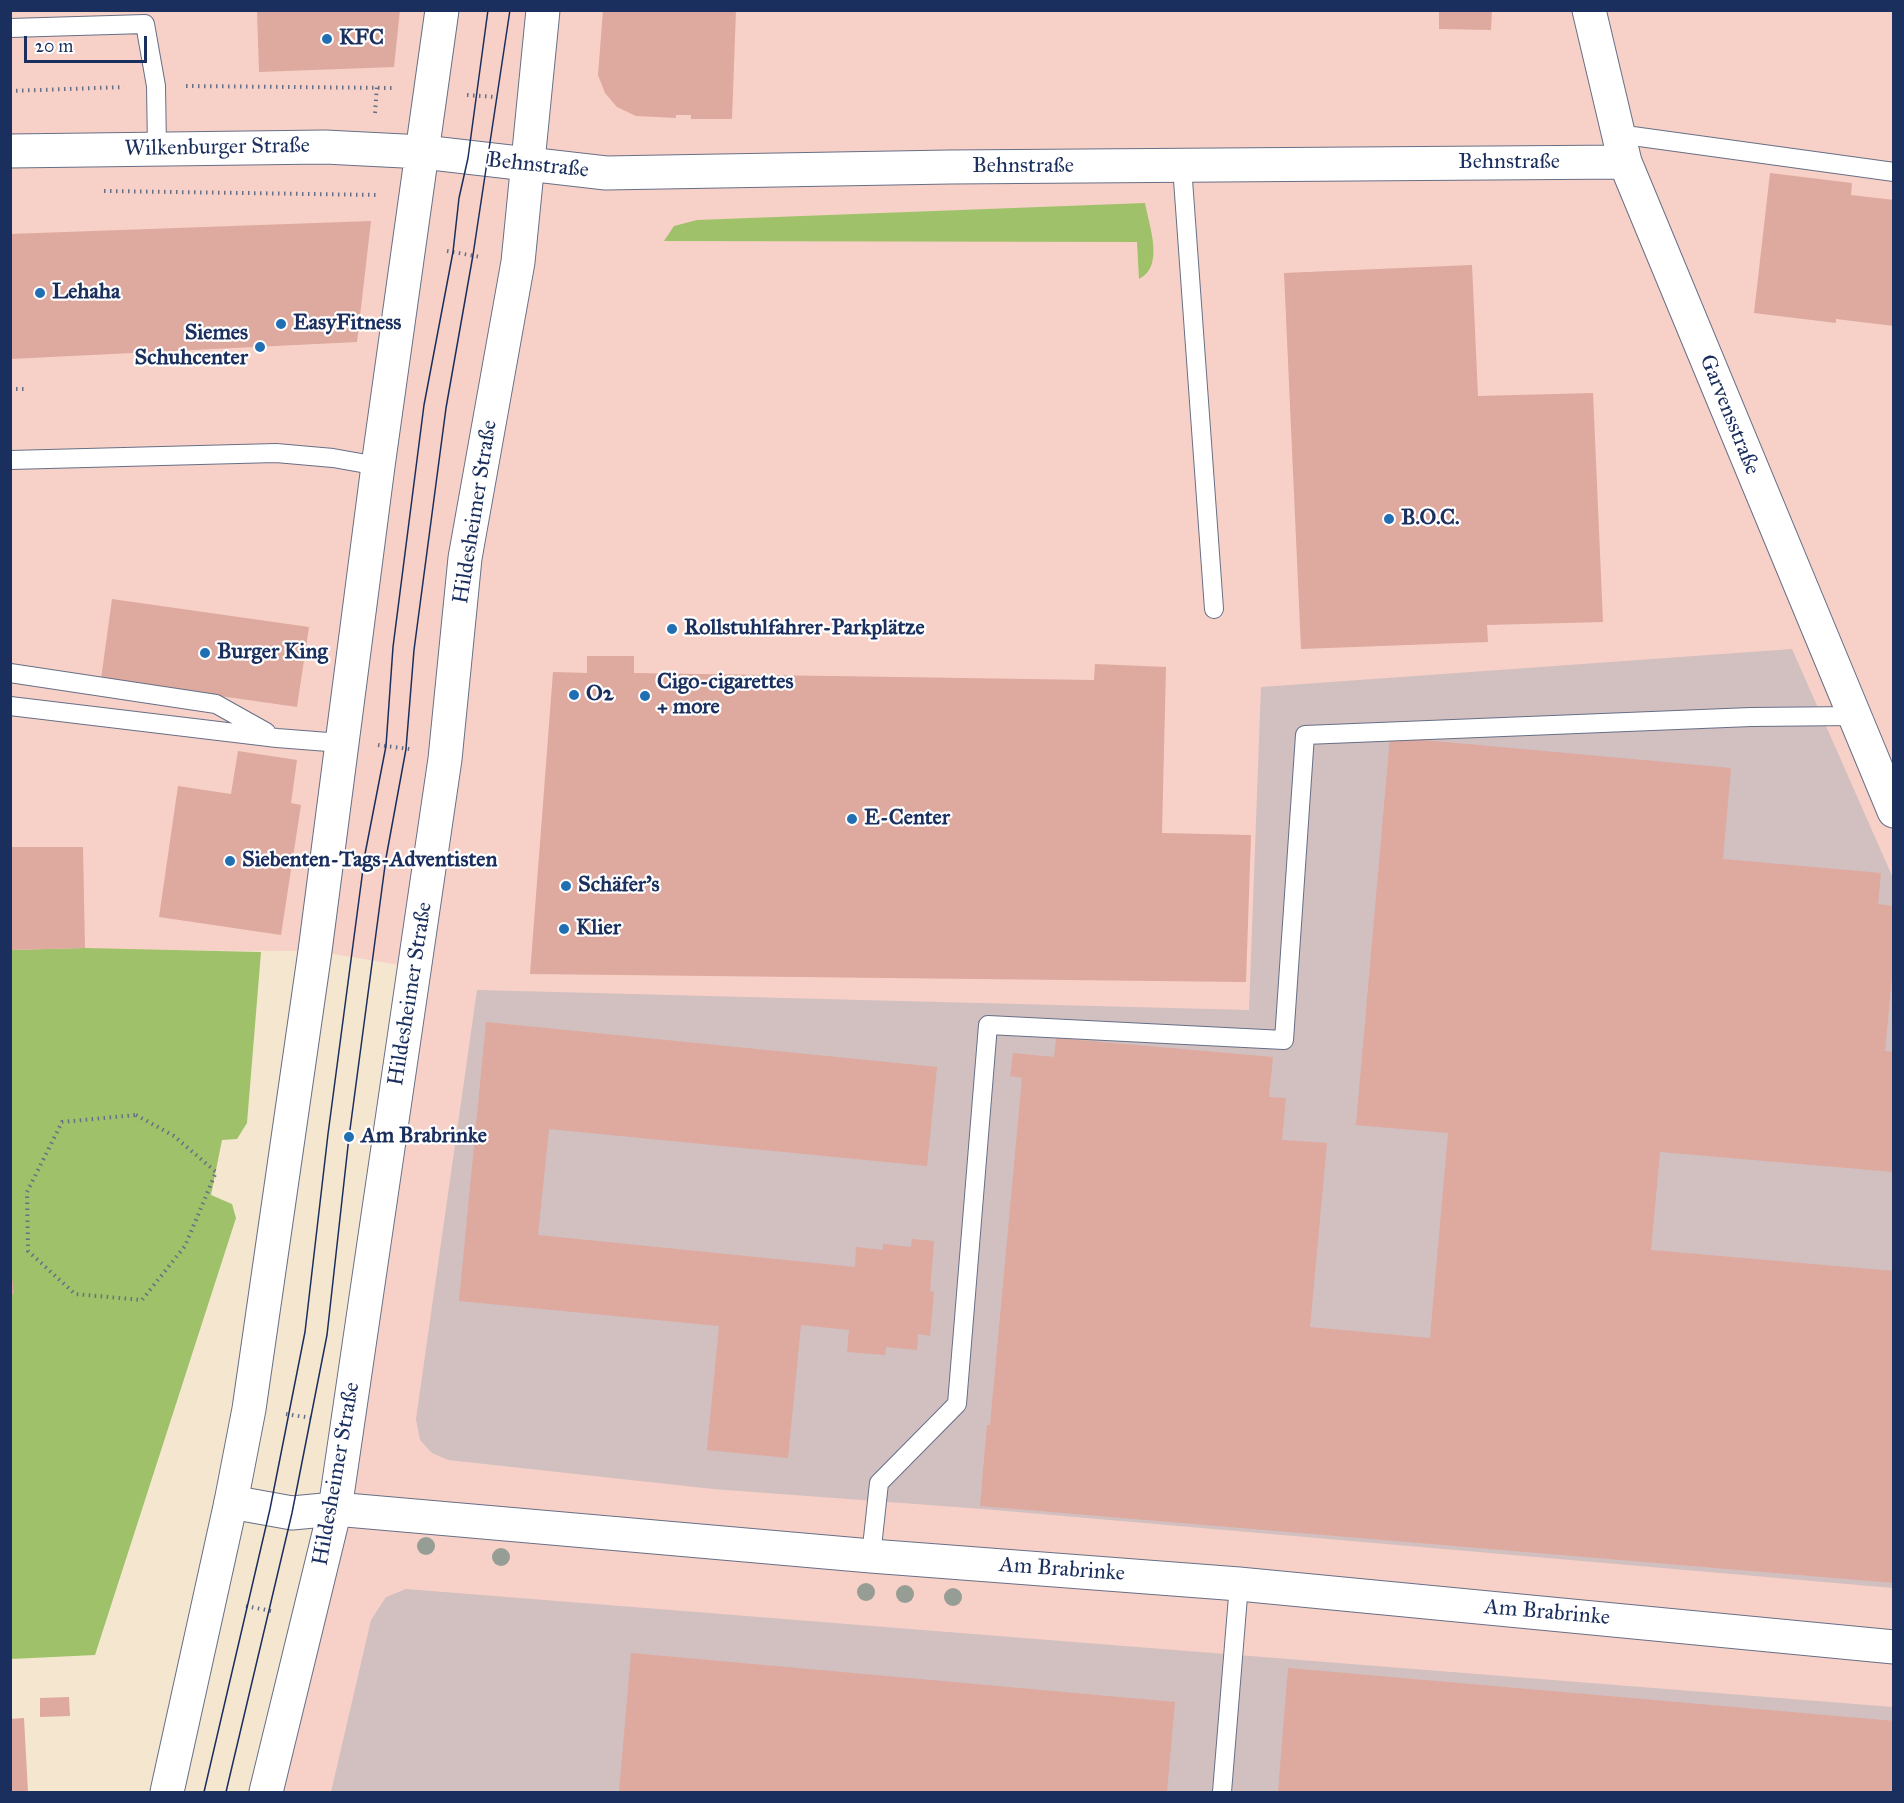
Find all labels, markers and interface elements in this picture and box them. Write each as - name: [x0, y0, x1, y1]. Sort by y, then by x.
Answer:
- scale bar: [27, 24, 150, 62]
- place label: KFC: [339, 26, 384, 52]
- marker: KFC: [320, 32, 334, 46]
- text: 20 m: [35, 35, 73, 57]
- street label: Wilkenburger Straße: [124, 133, 310, 163]
- street label: Behnstraße: [486, 148, 590, 184]
- street label: Behnstraße: [1458, 150, 1560, 176]
- street label: Behnstraße: [972, 154, 1074, 180]
- place label: Lehaha: [52, 280, 120, 306]
- marker: Lehaha: [33, 286, 47, 300]
- place label: EasyFitness: [293, 311, 401, 337]
- marker: EasyFitness: [274, 317, 288, 331]
- place label: Siemes Schuhcenter: [135, 321, 248, 372]
- marker: Siemes Schuhcenter: [253, 340, 267, 354]
- street label: Garvensstraße: [1693, 351, 1765, 479]
- street label: Hildesheimer Straße: [448, 418, 504, 606]
- place label: B.O.C.: [1401, 506, 1460, 532]
- marker: B.O.C.: [1382, 512, 1396, 526]
- place label: Rollstuhlfahrer-Parkplätze: [684, 616, 925, 642]
- marker: Rollstuhlfahrer-Parkplätze: [665, 622, 679, 636]
- place label: Burger King: [217, 640, 328, 666]
- marker: Burger King: [198, 646, 212, 660]
- place label: Cigo-cigarettes + more: [657, 670, 794, 722]
- place label: O2: [586, 682, 614, 708]
- marker: O2: [567, 688, 581, 702]
- marker: Cigo-cigarettes + more: [638, 689, 652, 703]
- place label: E-Center: [864, 806, 950, 832]
- marker: E-Center: [845, 812, 859, 826]
- place label: Siebenten-Tags-Adventisten: [242, 848, 497, 874]
- marker: Siebenten-Tags-Adventisten: [223, 854, 237, 868]
- place label: Schäfer's: [578, 873, 660, 899]
- marker: Schäfer's: [559, 879, 573, 893]
- street label: Hildesheimer Straße: [383, 900, 439, 1088]
- place label: Klier: [576, 916, 621, 942]
- marker: Klier: [557, 922, 571, 936]
- place label: Am Brabrinke: [361, 1124, 487, 1150]
- marker: Am Brabrinke: [342, 1130, 356, 1144]
- street label: Hildesheimer Straße: [308, 1380, 366, 1568]
- street label: Am Brabrinke: [998, 1552, 1126, 1588]
- street label: Am Brabrinke: [1483, 1594, 1611, 1632]

